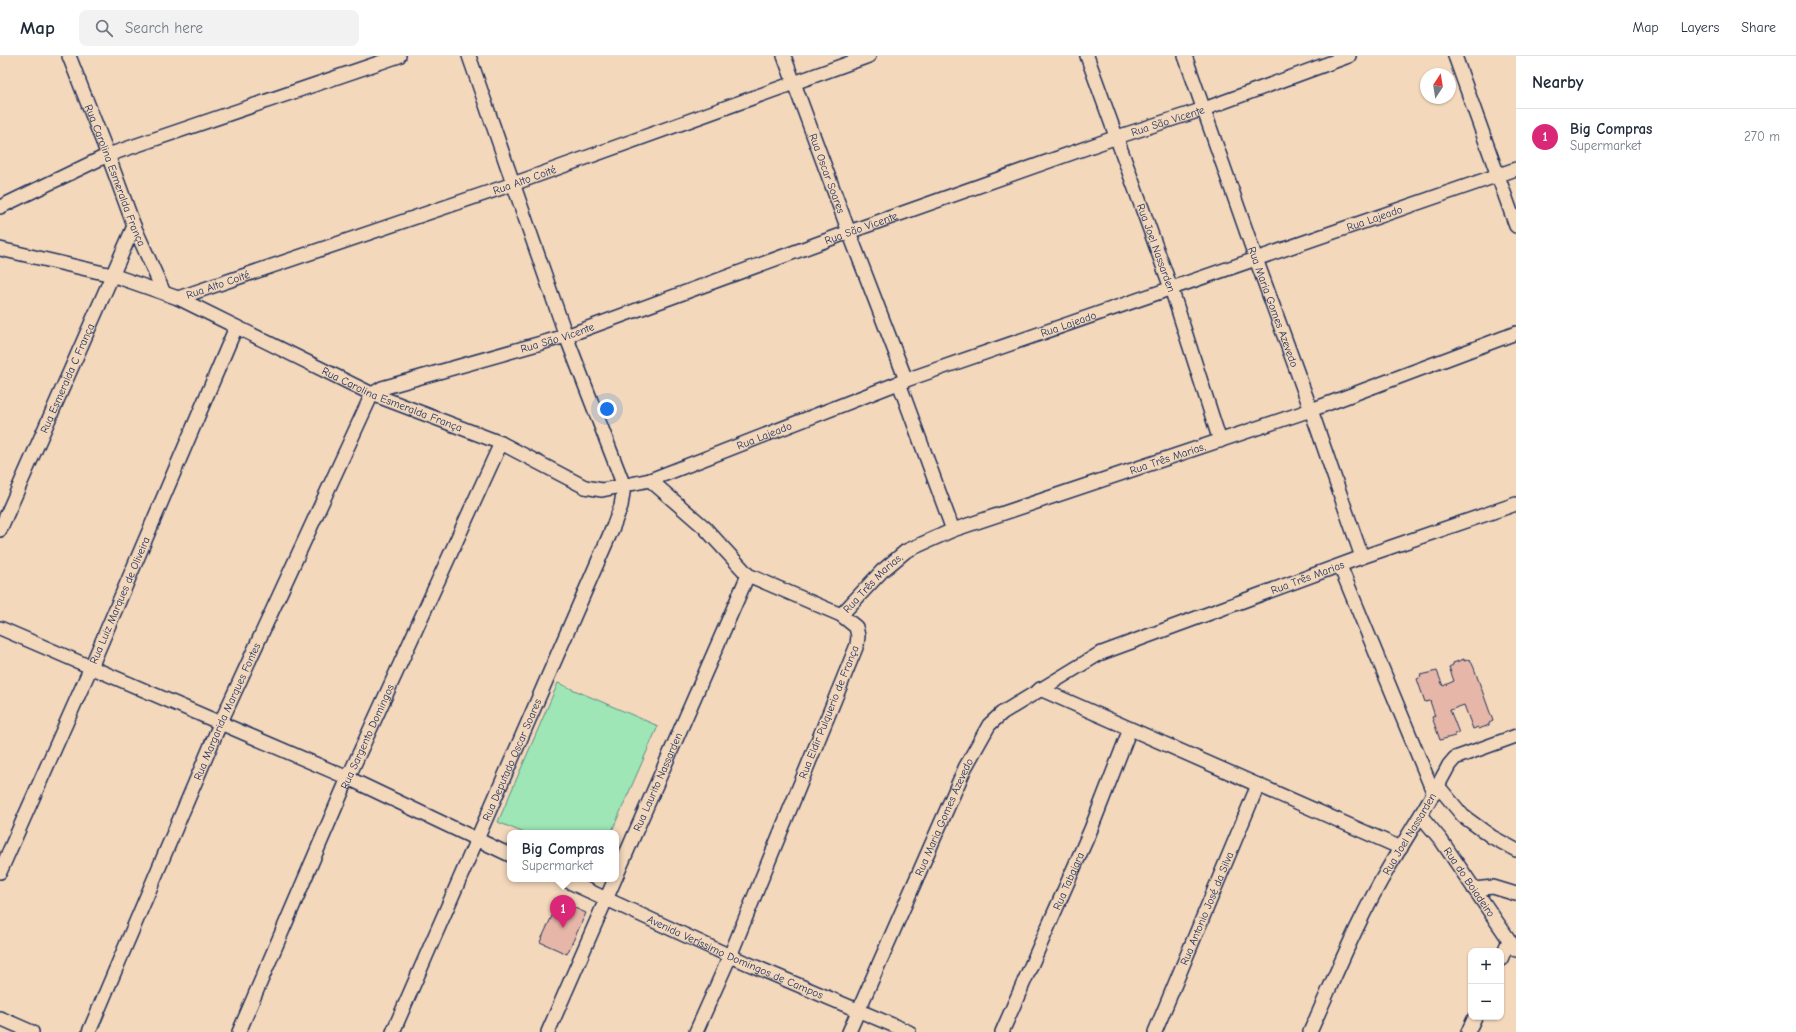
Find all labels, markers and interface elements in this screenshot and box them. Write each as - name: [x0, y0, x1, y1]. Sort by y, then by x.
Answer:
- search box: [79, 10, 359, 46]
- text: Map: [20, 17, 55, 39]
- icon: search: [93, 17, 115, 39]
- text: Search here: [125, 19, 203, 37]
- text: Map: [1632, 19, 1659, 36]
- text: Layers: [1681, 19, 1719, 36]
- text: Share: [1741, 19, 1776, 36]
- north arrow: [1420, 68, 1456, 104]
- text: Nearby: [1532, 73, 1583, 92]
- street label: Rua Carolina Esmeralda França: [82, 102, 149, 248]
- street label: Rua São Vicente: [1129, 103, 1207, 139]
- text: Big Compras: [1570, 120, 1653, 138]
- text: 1: [1542, 129, 1548, 144]
- text: 270 m: [1744, 129, 1780, 144]
- street label: Rua Oscar Soares: [807, 132, 848, 215]
- text: Supermarket: [1570, 138, 1641, 153]
- street label: Rua Alto Coité: [491, 162, 558, 197]
- street label: Rua Joel Nassarden: [1134, 202, 1178, 294]
- street label: Rua Lajeado: [1345, 202, 1404, 234]
- street label: Rua São Vicente: [823, 209, 900, 247]
- street label: Rua Maria Gomes Azevedo: [1246, 245, 1301, 369]
- street label: Rua Alto Coité: [184, 268, 252, 301]
- street label: Rua Lajeado: [1039, 308, 1098, 339]
- street label: Rua São Vicente: [519, 320, 596, 355]
- street label: Rua Esmeralda C França: [37, 321, 97, 435]
- street label: Rua Carolina Esmeralda França: [320, 364, 464, 434]
- your location: [597, 399, 617, 419]
- street label: Rua Lajeado: [735, 419, 794, 452]
- street label: Rua Três Marias,: [1128, 439, 1207, 477]
- street label: Rua Luiz Marques de Oliveira: [87, 535, 152, 666]
- street label: Rua Três Marias,: [840, 550, 905, 615]
- street label: Rua Três Marias: [1269, 558, 1346, 597]
- street label: Rua Margarida Marques Fontes: [190, 640, 263, 782]
- street label: Rua Eldir Pulquerio de França: [796, 643, 862, 781]
- street label: Rua Sargento Domingos: [338, 682, 397, 791]
- street label: Rua Deputado Oscar Soares: [479, 696, 544, 823]
- street label: Rua Laurito Nassarden: [630, 730, 685, 833]
- street label: Rua Maria Gomes Azevedo: [912, 756, 976, 878]
- street label: Rua Joel Nassarden: [1379, 790, 1439, 877]
- popup: [507, 830, 619, 882]
- text: Big Compras: [522, 840, 604, 858]
- street label: Rua do Boiadeiro: [1441, 845, 1498, 919]
- street label: Rua Tabajara: [1050, 850, 1087, 912]
- street label: Rua Antonio José da Silva: [1177, 850, 1236, 967]
- text: Supermarket: [522, 858, 593, 873]
- pin: 1: [550, 895, 576, 928]
- street label: Avenida Veríssimo Domingos de Campos: [645, 912, 826, 1001]
- map controls: [1468, 948, 1504, 1020]
- button: +: [1468, 948, 1504, 984]
- button: −: [1468, 984, 1504, 1020]

